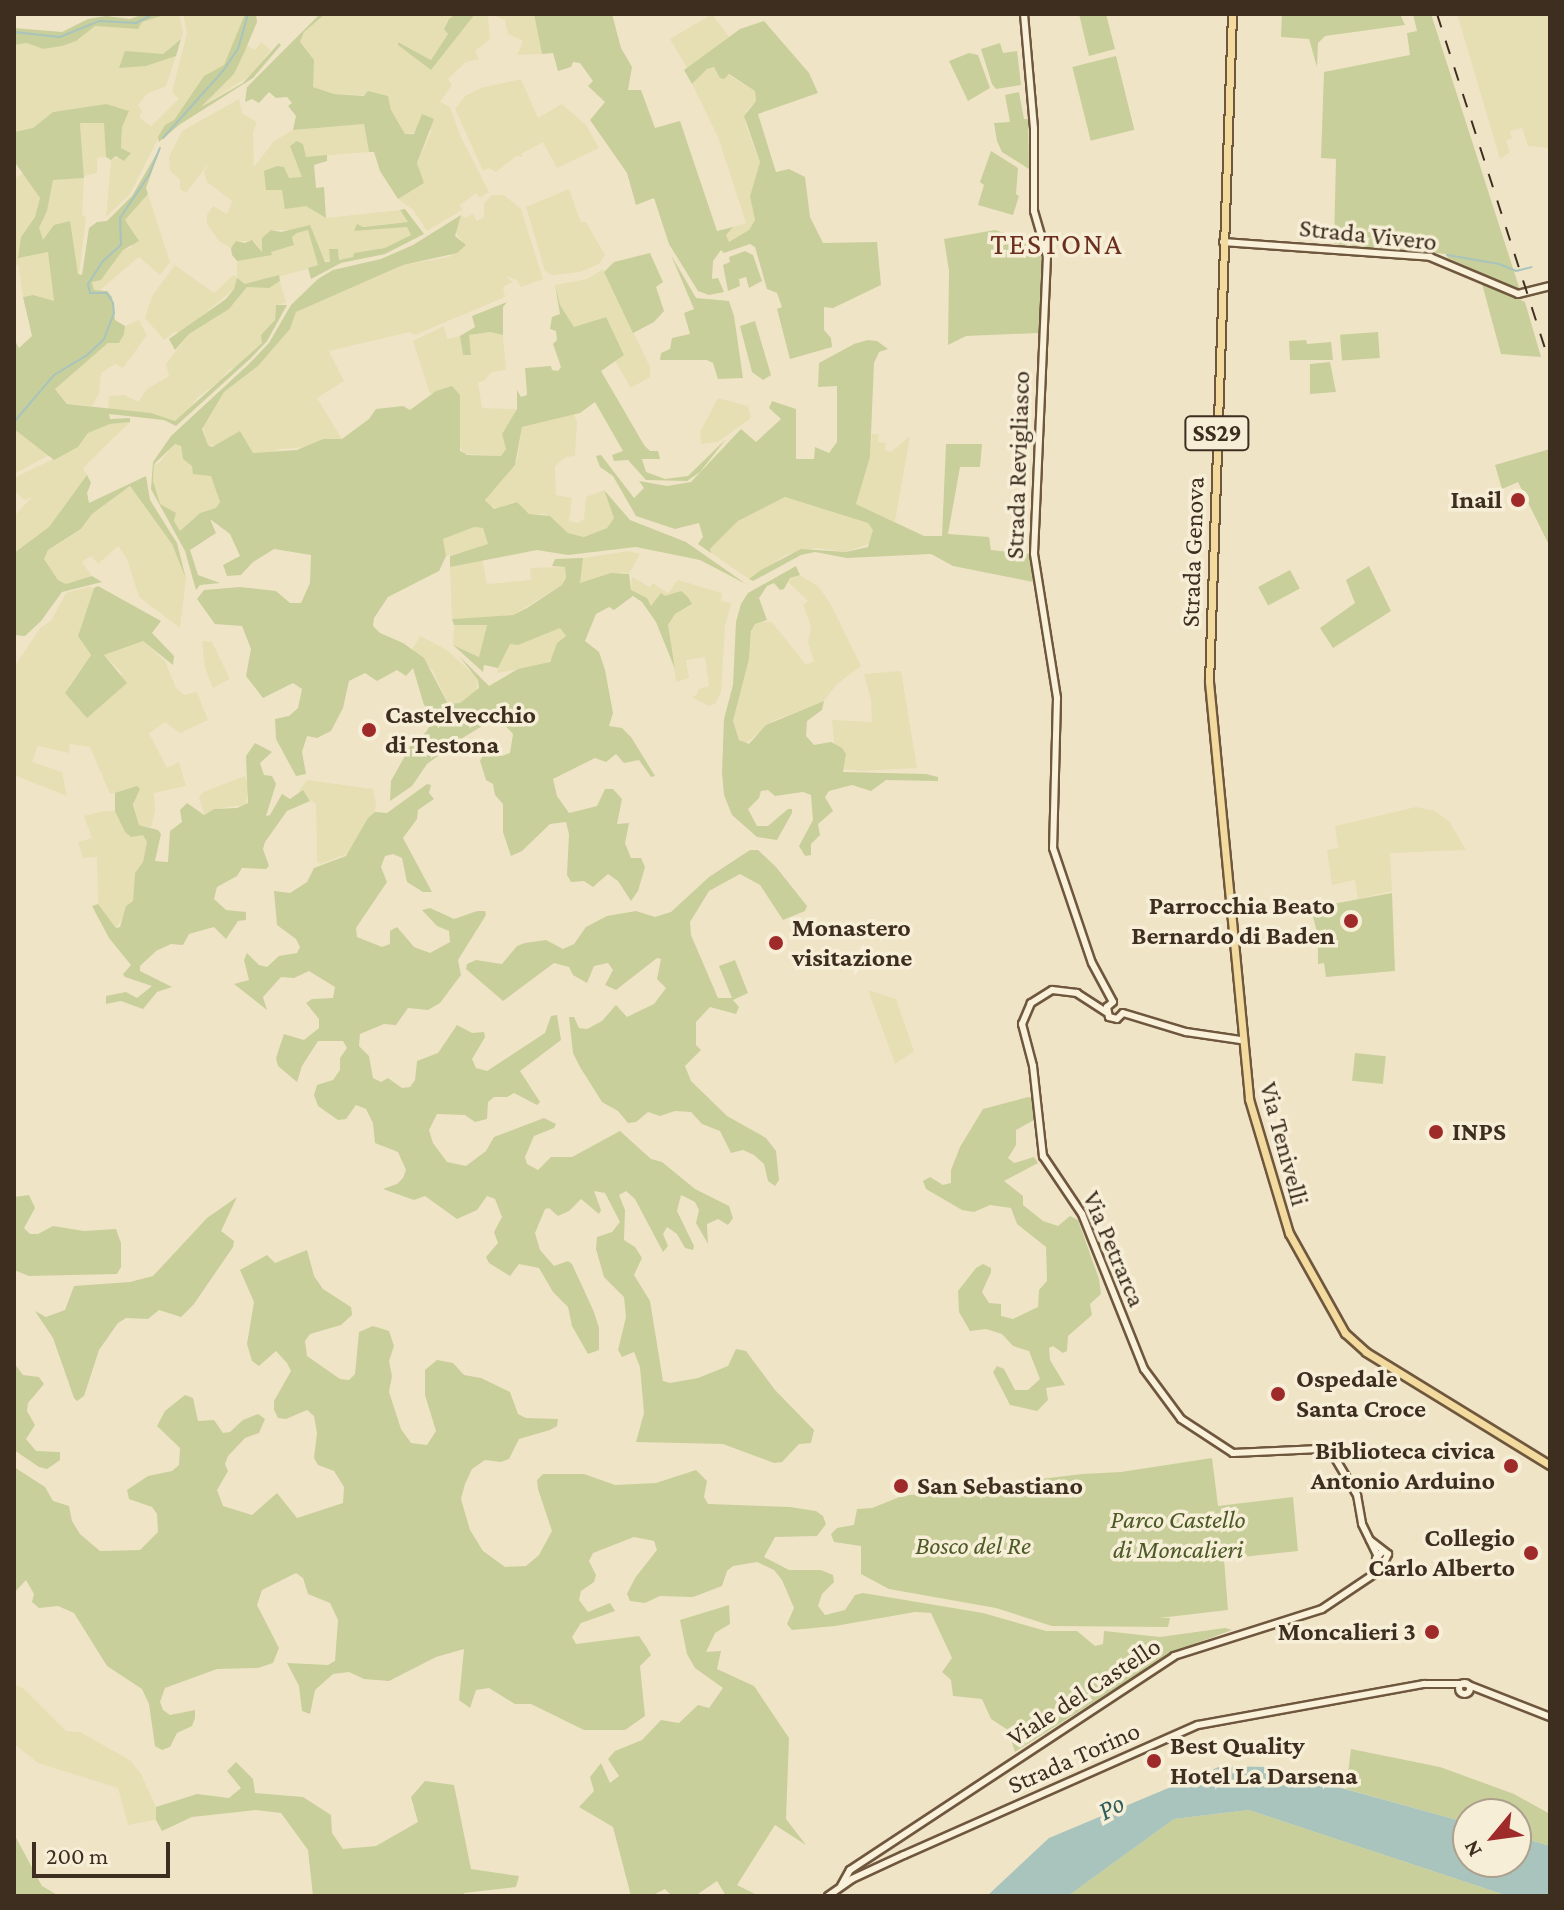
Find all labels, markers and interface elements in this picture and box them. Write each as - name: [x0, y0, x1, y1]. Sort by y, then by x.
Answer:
- street label: Strada Vivero: [1298, 212, 1438, 258]
- district label: TESTONA: [990, 226, 1124, 262]
- street label: Strada Revigliasco: [999, 370, 1037, 560]
- road number: SS29: [1183, 413, 1251, 453]
- street label: Strada Genova: [1175, 476, 1211, 628]
- place label: Inail: [1451, 484, 1502, 516]
- marker: Inail: [1509, 491, 1527, 509]
- place label: Castelvecchio di Testona: [385, 699, 536, 760]
- marker: Castelvecchio di Testona: [360, 721, 378, 739]
- place label: Parrocchia Beato Bernardo di Baden: [1131, 890, 1335, 952]
- place label: Monastero visitazione: [792, 912, 912, 974]
- marker: Parrocchia Beato Bernardo di Baden: [1342, 912, 1360, 930]
- marker: Monastero visitazione: [767, 934, 785, 952]
- street label: Via Tenivelli: [1252, 1079, 1316, 1209]
- place label: INPS: [1452, 1116, 1506, 1148]
- marker: INPS: [1427, 1123, 1445, 1141]
- street label: Via Petrarca: [1076, 1186, 1152, 1312]
- place label: Ospedale Santa Croce: [1296, 1363, 1426, 1424]
- marker: Ospedale Santa Croce: [1267, 1383, 1289, 1405]
- place label: Biblioteca civica Antonio Arduino: [1311, 1435, 1495, 1496]
- marker: Biblioteca civica Antonio Arduino: [1502, 1457, 1520, 1475]
- place label: San Sebastiano: [917, 1470, 1083, 1502]
- marker: San Sebastiano: [892, 1477, 910, 1495]
- park label: Parco Castello di Moncalieri: [1110, 1504, 1246, 1566]
- place label: Collegio Carlo Alberto: [1368, 1522, 1515, 1584]
- park label: Bosco del Re: [915, 1530, 1031, 1562]
- marker: Collegio Carlo Alberto: [1522, 1544, 1540, 1562]
- place label: Moncalieri 3: [1278, 1616, 1416, 1648]
- marker: Moncalieri 3: [1423, 1623, 1441, 1641]
- street label: Viale del Castello: [1001, 1631, 1167, 1753]
- street label: Strada Torino: [1003, 1715, 1145, 1801]
- place label: Best Quality Hotel La Darsena: [1170, 1730, 1358, 1792]
- marker: Best Quality Hotel La Darsena: [1145, 1752, 1163, 1770]
- water label: Po: [1092, 1786, 1130, 1828]
- north arrow: [1452, 1798, 1532, 1878]
- scale bar: [36, 1826, 174, 1876]
- text: N: [1458, 1836, 1487, 1862]
- text: 200 m: [46, 1842, 108, 1869]

